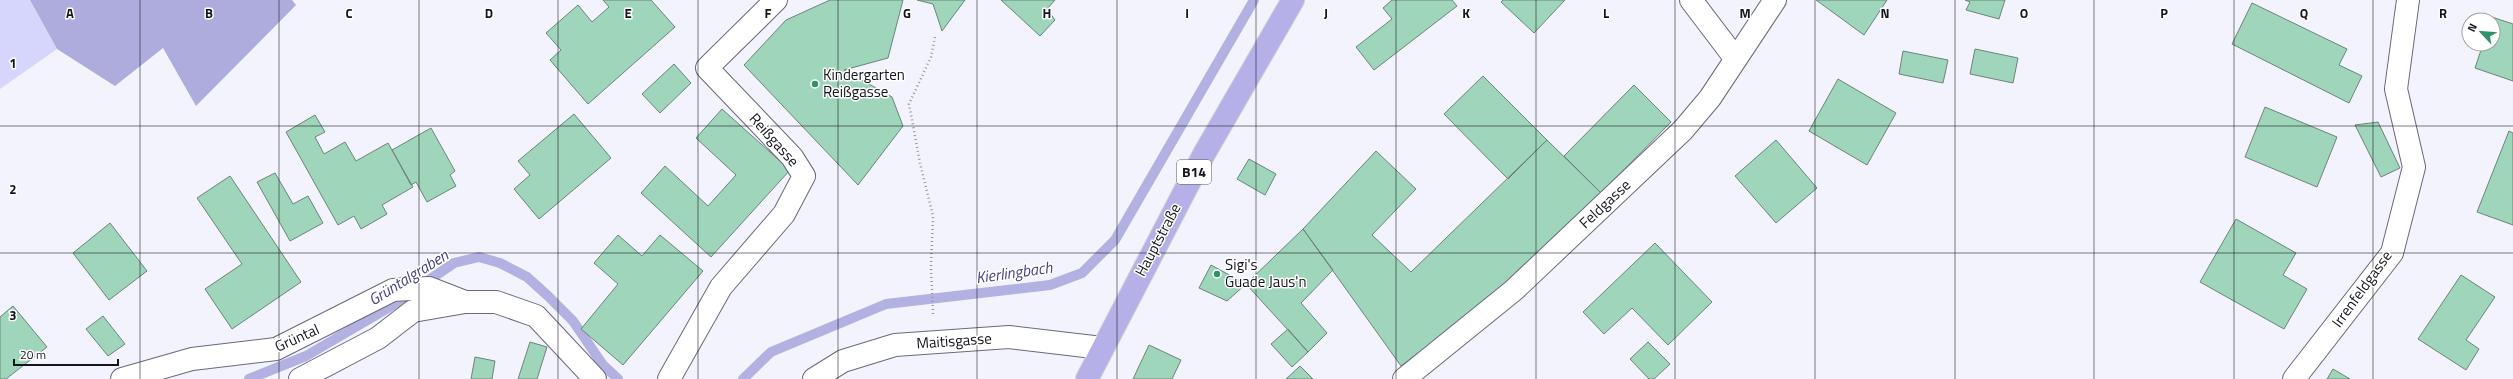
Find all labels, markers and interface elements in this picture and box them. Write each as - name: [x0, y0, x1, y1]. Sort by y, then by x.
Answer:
- text: A: [66, 3, 74, 23]
- text: B: [205, 3, 213, 23]
- text: C: [345, 3, 353, 23]
- text: D: [485, 3, 493, 23]
- text: E: [624, 3, 632, 23]
- text: F: [765, 3, 772, 23]
- text: G: [903, 3, 911, 23]
- text: H: [1043, 3, 1051, 23]
- text: I: [1185, 3, 1189, 23]
- text: J: [1324, 3, 1328, 23]
- text: K: [1462, 3, 1470, 23]
- text: L: [1603, 3, 1609, 23]
- text: M: [1739, 3, 1751, 23]
- text: N: [1880, 3, 1890, 23]
- text: O: [2020, 3, 2028, 23]
- text: P: [2160, 3, 2168, 23]
- text: Q: [2300, 3, 2308, 23]
- text: R: [2439, 3, 2447, 23]
- north arrow: [2461, 12, 2501, 52]
- text: N: [2463, 21, 2481, 35]
- text: 1: [9, 53, 17, 73]
- place label: Kindergarten Reißgasse: [823, 63, 905, 103]
- marker: Kindergarten Reißgasse: [810, 79, 820, 89]
- street label: Reißgasse: [744, 108, 805, 172]
- road number: B14: [1177, 160, 1211, 184]
- street label: Feldgasse: [1574, 174, 1636, 234]
- text: 2: [9, 179, 17, 199]
- street label: Hauptstraße: [1129, 199, 1186, 280]
- water label: Grüntalgraben: [363, 242, 454, 311]
- street label: Irrenfeldgasse: [2326, 245, 2397, 332]
- place label: Sigi's Guade Jaus'n: [1225, 253, 1307, 293]
- water label: Kierlingbach: [974, 255, 1055, 289]
- marker: Sigi's Guade Jaus'n: [1212, 269, 1222, 279]
- text: 3: [9, 305, 17, 325]
- street label: Grüntal: [271, 318, 323, 358]
- street label: Maitisgasse: [915, 326, 992, 355]
- scale bar: [14, 341, 118, 367]
- text: 20 m: [20, 345, 46, 364]

